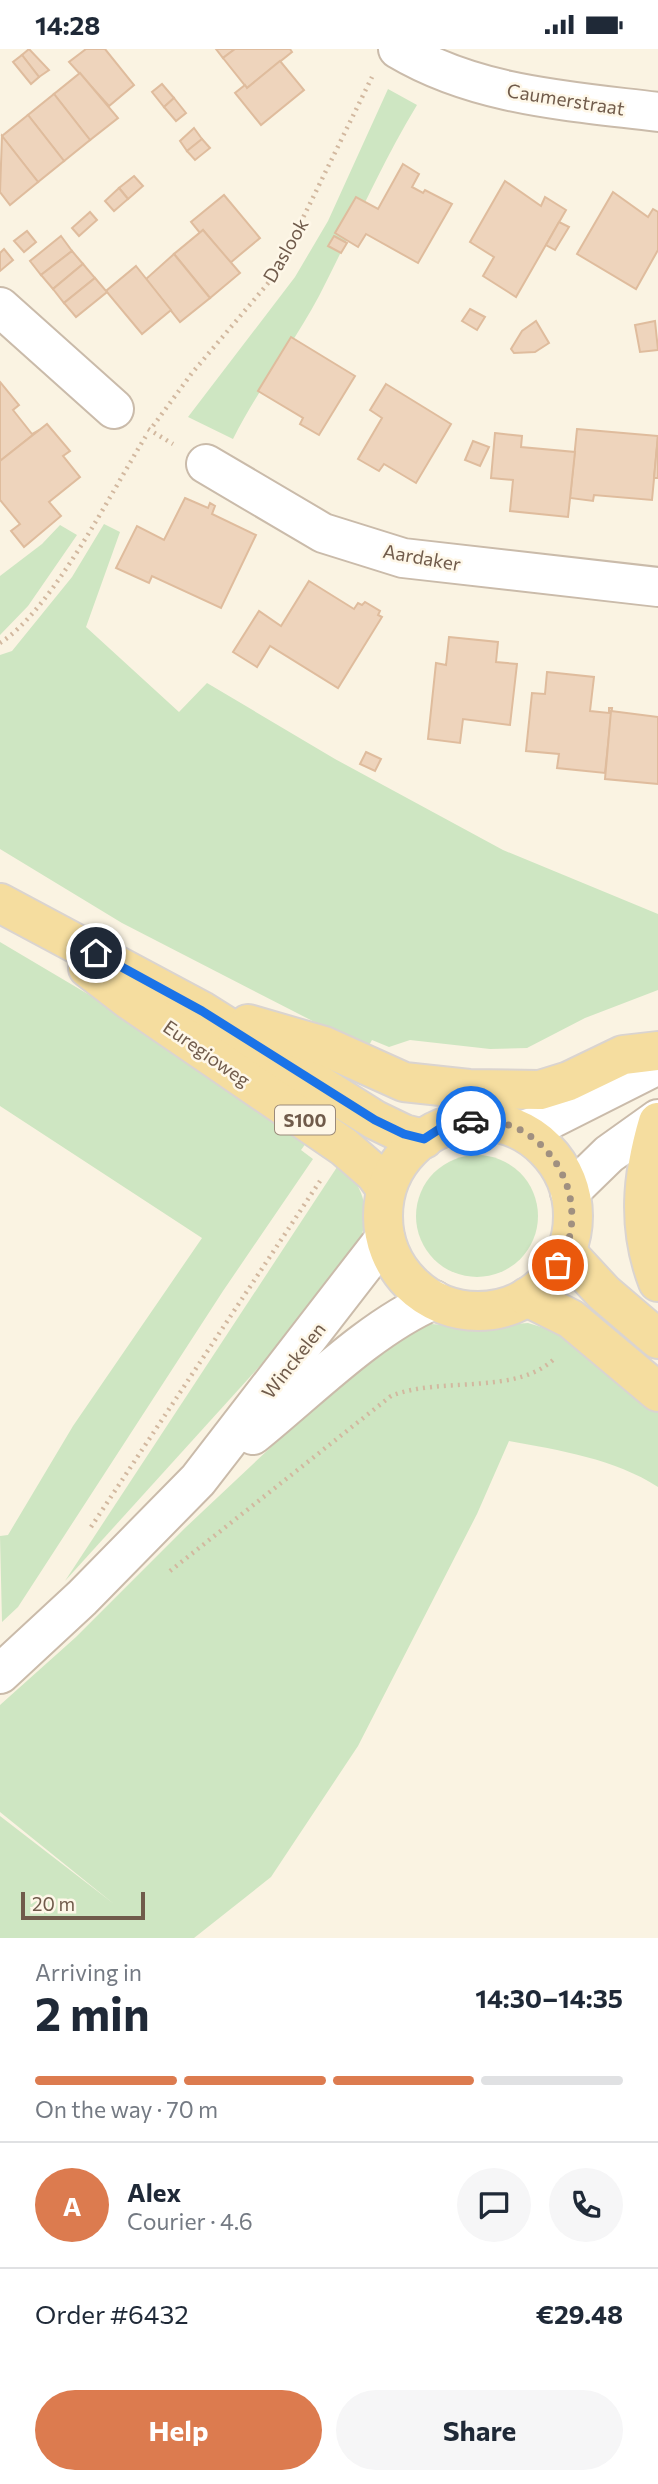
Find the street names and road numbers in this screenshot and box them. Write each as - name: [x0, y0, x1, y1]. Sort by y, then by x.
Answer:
- street label: Caumerstraat: [505, 78, 627, 120]
- street label: Daslook: [257, 214, 313, 286]
- street label: Aardaker: [381, 539, 463, 575]
- street label: Euregioweg: [159, 1015, 255, 1091]
- road number: S100: [275, 1105, 335, 1135]
- street label: Winckelen: [256, 1317, 330, 1403]

